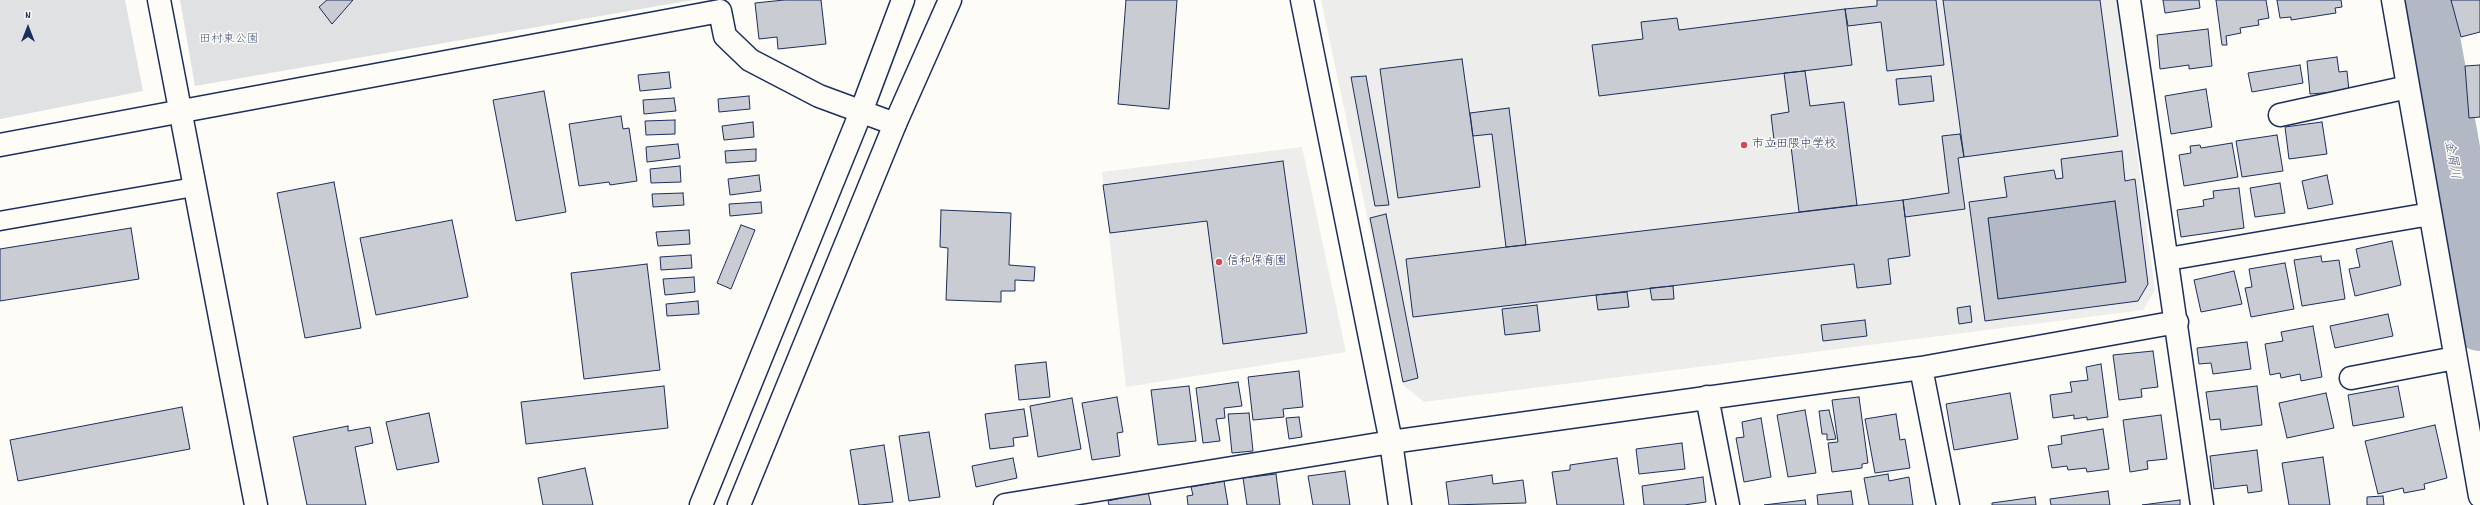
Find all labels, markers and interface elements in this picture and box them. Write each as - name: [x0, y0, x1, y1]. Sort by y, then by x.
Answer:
- north arrow: [8, 8, 48, 48]
- text: N: [25, 8, 31, 24]
- park label: 田村東公園: [199, 33, 259, 47]
- place label: 市立田隈中学校: [1752, 138, 1836, 152]
- water label: 金屑川: [2440, 139, 2462, 181]
- marker: 市立田隈中学校: [1739, 140, 1749, 150]
- place label: 信和保育園: [1227, 255, 1287, 269]
- marker: 信和保育園: [1214, 257, 1224, 267]

